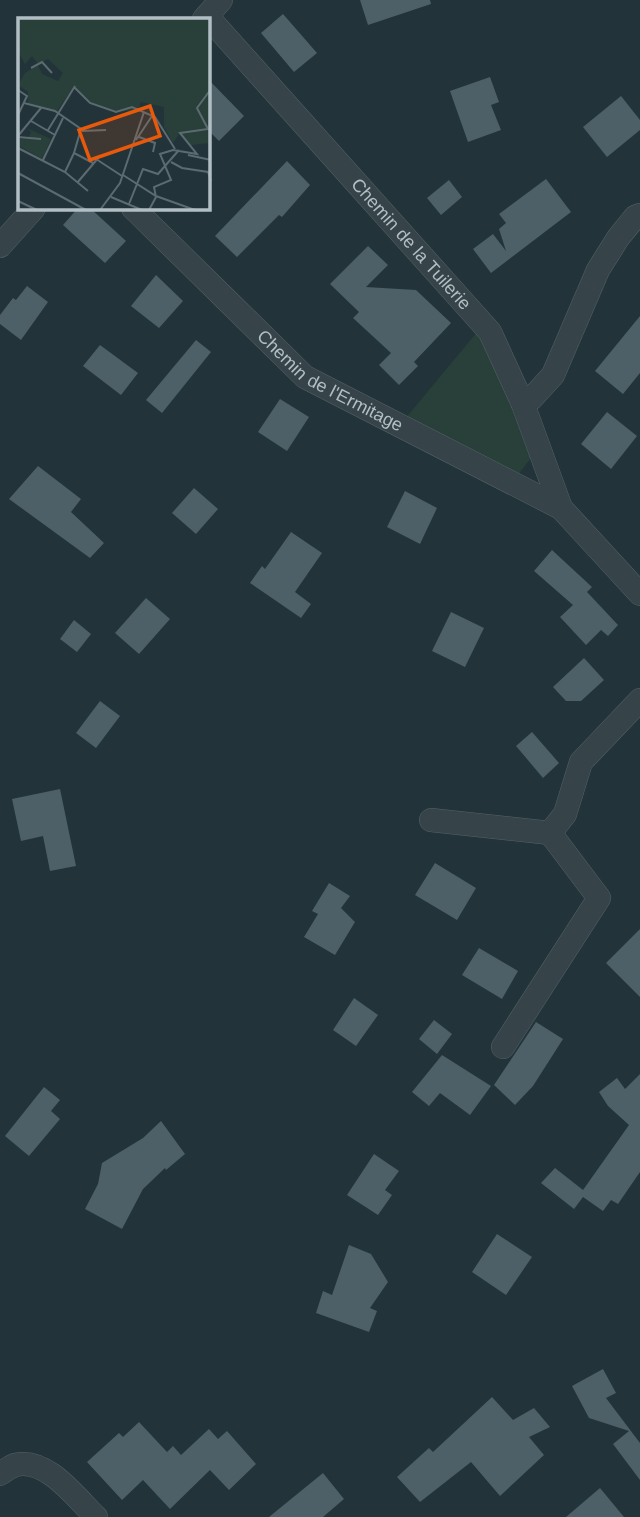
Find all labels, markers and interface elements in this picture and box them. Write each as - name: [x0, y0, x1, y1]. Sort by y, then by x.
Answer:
- inset map: [18, 18, 210, 210]
- street label: Chemin de la Tuilerie: [347, 174, 475, 314]
- street label: Chemin de l'Ermitage: [253, 326, 406, 435]

